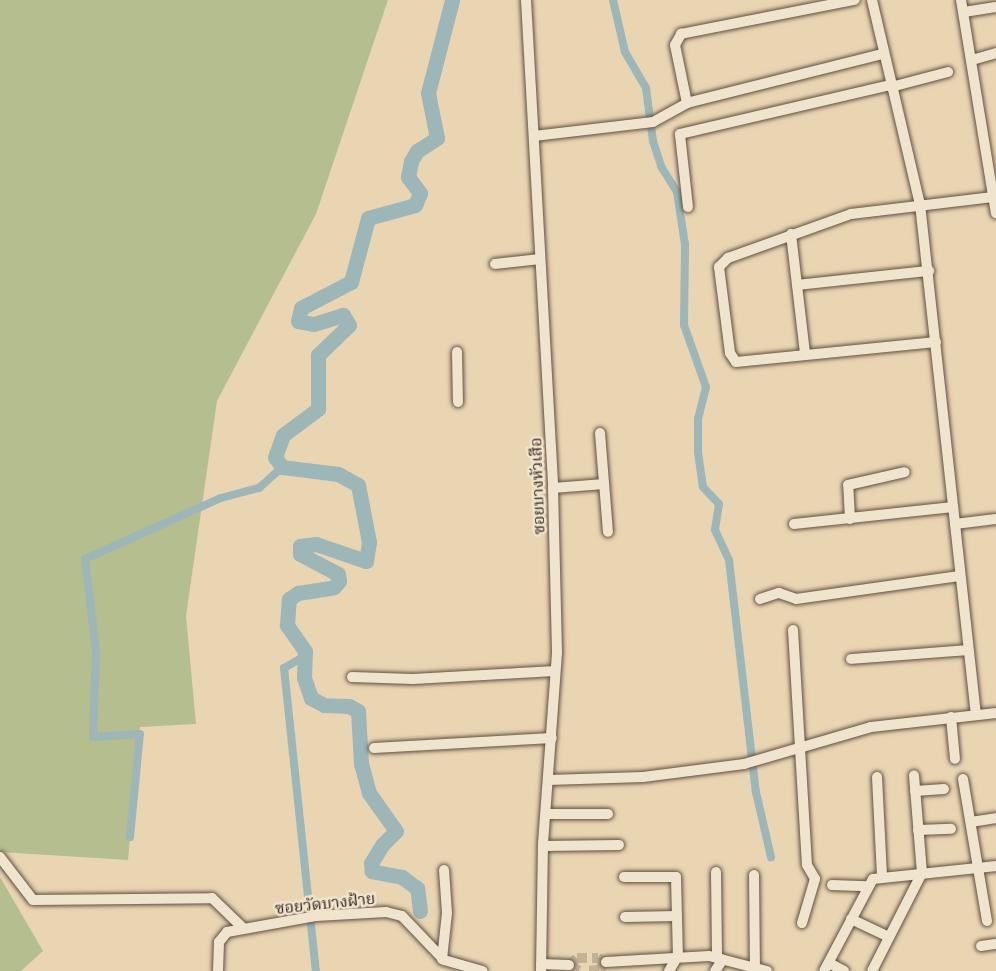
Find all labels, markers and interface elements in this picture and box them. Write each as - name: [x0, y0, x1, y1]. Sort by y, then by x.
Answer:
- street label: ซอยบางหัวเสือ: [526, 437, 548, 535]
- street label: ซอยวัดบางฝ้าย: [274, 888, 376, 918]

